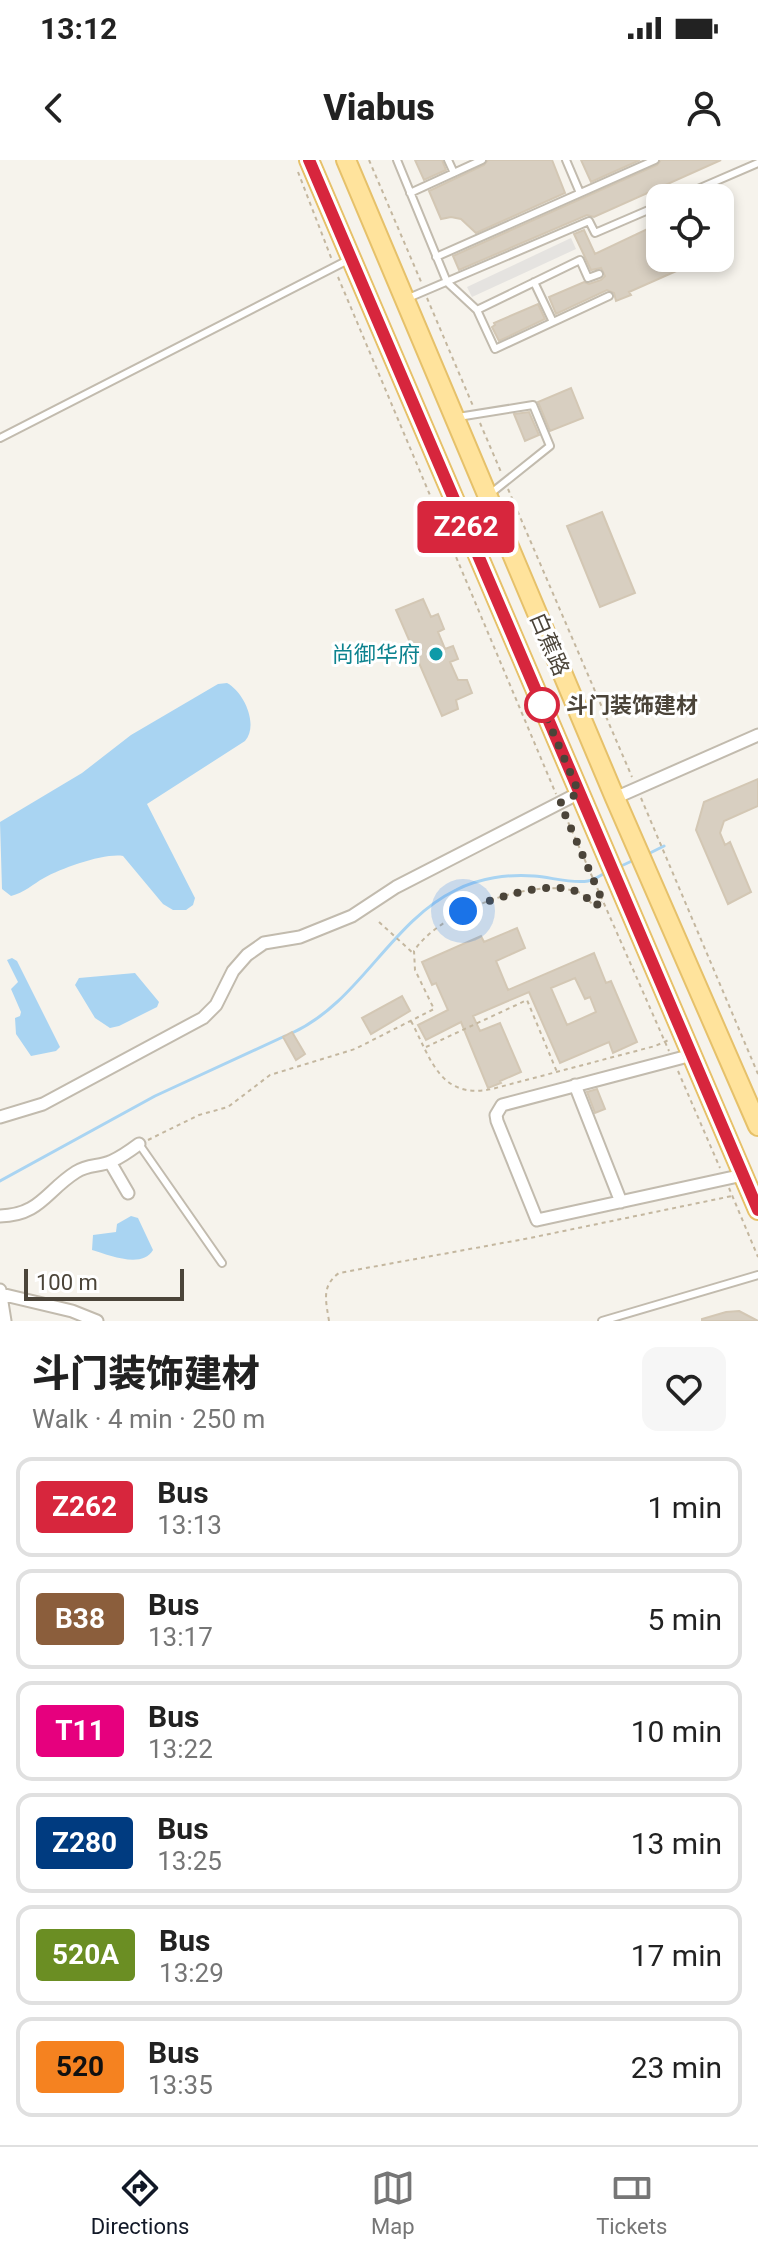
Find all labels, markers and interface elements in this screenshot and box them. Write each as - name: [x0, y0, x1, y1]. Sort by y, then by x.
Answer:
- text: 13:12: [40, 11, 117, 46]
- icon: back: [32, 86, 76, 130]
- icon: person: [682, 86, 726, 130]
- text: Viabus: [323, 87, 435, 129]
- map controls: [646, 184, 734, 272]
- button: locate: [646, 184, 734, 272]
- line badge: Z262: [410, 501, 522, 553]
- text: Z262: [433, 510, 499, 543]
- street label: 白蕉路: [525, 609, 574, 679]
- place label: 尚御华府: [332, 642, 420, 667]
- marker: 尚御华府: [427, 645, 445, 663]
- marker: 斗门装饰建材: [525, 688, 559, 722]
- place label: 斗门装饰建材: [566, 693, 698, 718]
- your location: [443, 891, 483, 931]
- scale bar: [24, 1265, 184, 1301]
- text: 100 m: [36, 1270, 98, 1295]
- button: heart: [642, 1347, 726, 1431]
- text: 斗门装饰建材: [32, 1352, 260, 1396]
- text: Walk · 4 min · 250 m: [32, 1404, 265, 1434]
- text: Bus: [157, 1475, 209, 1510]
- text: Z262: [52, 1490, 117, 1523]
- text: 1 min: [648, 1490, 722, 1525]
- text: 13:13: [157, 1510, 222, 1540]
- text: Bus: [148, 1587, 199, 1622]
- text: B38: [55, 1602, 105, 1635]
- text: 5 min: [648, 1602, 722, 1637]
- text: 13:17: [148, 1622, 213, 1652]
- text: Bus: [148, 1699, 199, 1734]
- text: T11: [55, 1714, 105, 1747]
- text: 10 min: [631, 1714, 722, 1749]
- text: 13:22: [148, 1734, 213, 1764]
- text: Bus: [157, 1811, 209, 1846]
- text: Z280: [52, 1826, 117, 1859]
- text: 13 min: [631, 1826, 722, 1861]
- text: 13:25: [157, 1846, 222, 1876]
- text: Bus: [159, 1923, 210, 1958]
- text: 520A: [52, 1938, 119, 1971]
- text: 17 min: [631, 1938, 722, 1973]
- text: 13:29: [159, 1958, 224, 1988]
- text: Bus: [148, 2035, 199, 2070]
- text: 520: [56, 2050, 104, 2083]
- text: 23 min: [631, 2050, 722, 2085]
- text: 13:35: [148, 2070, 213, 2100]
- tab: Directions: [91, 2166, 189, 2239]
- tab: Map: [371, 2166, 415, 2239]
- tab: Tickets: [596, 2166, 667, 2239]

